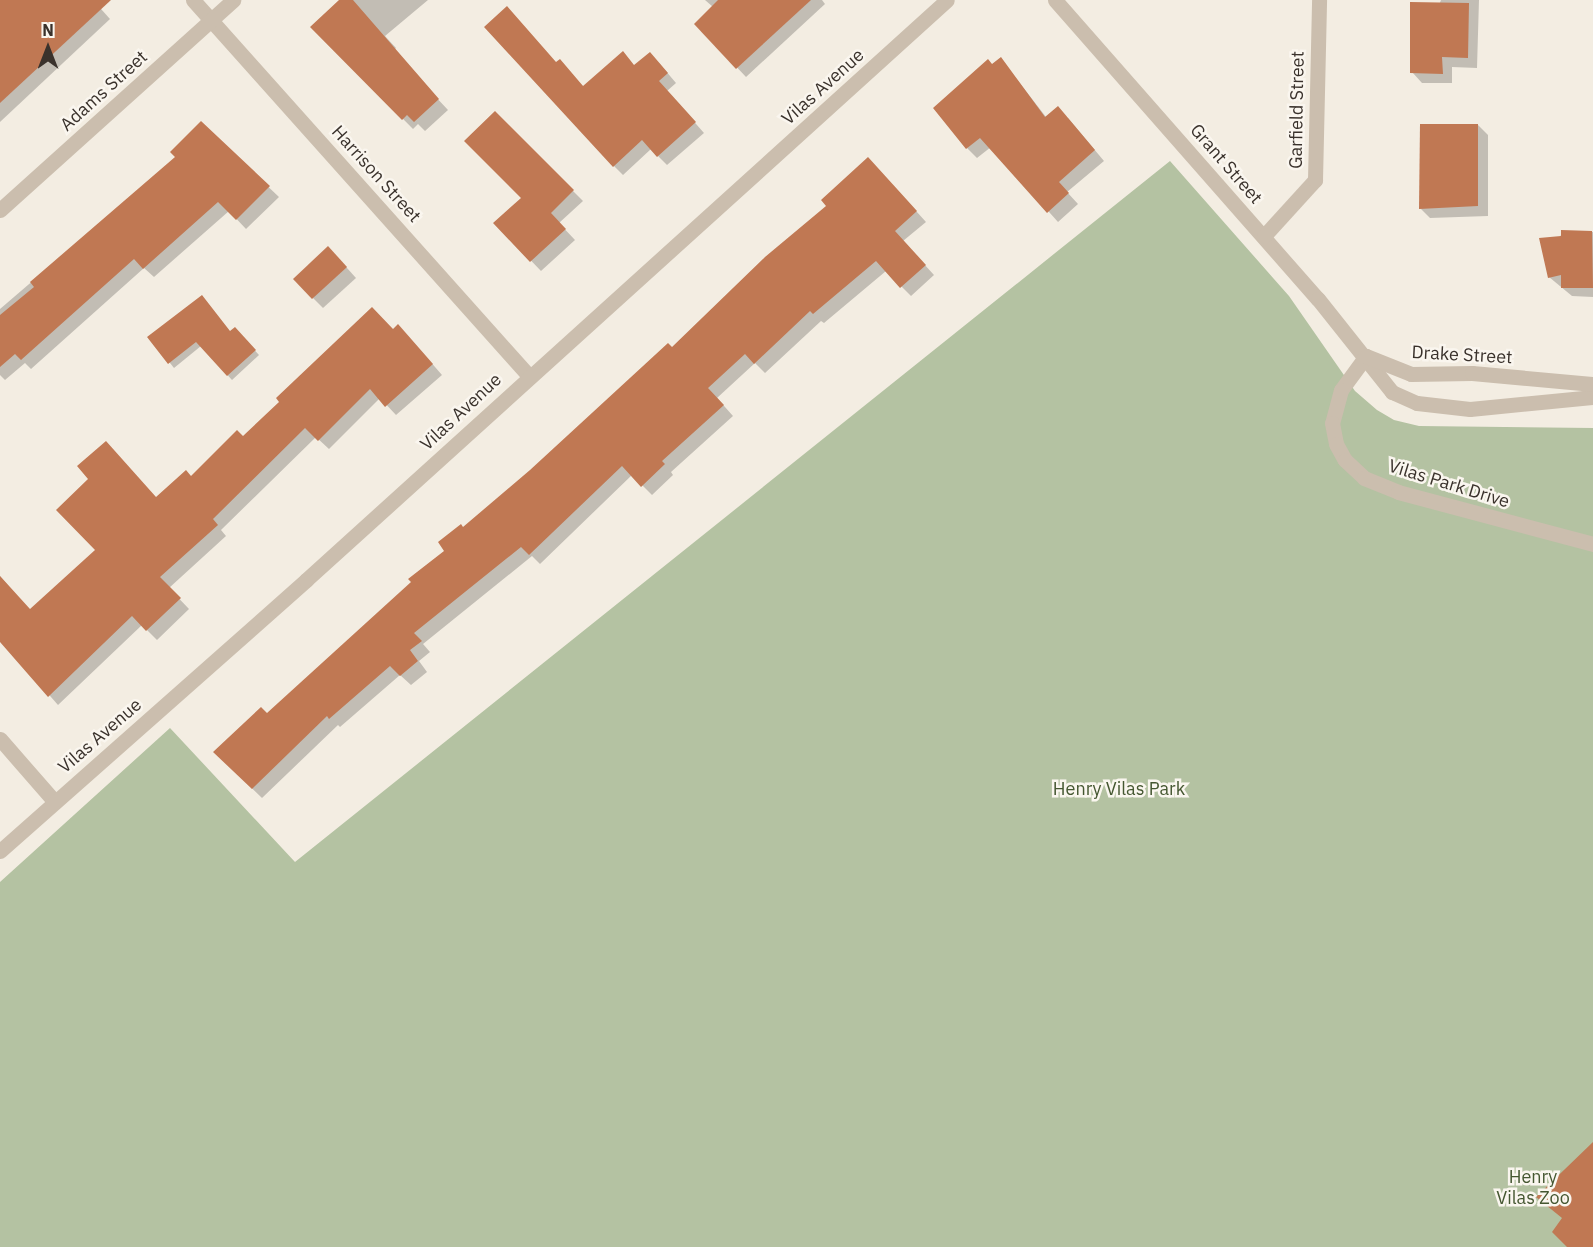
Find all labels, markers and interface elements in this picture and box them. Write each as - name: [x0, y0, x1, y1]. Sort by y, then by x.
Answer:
- north arrow: [18, 18, 78, 78]
- text: N: [42, 20, 54, 40]
- street label: Vilas Avenue: [777, 44, 869, 130]
- street label: Adams Street: [56, 46, 152, 136]
- street label: Garfield Street: [1285, 51, 1309, 169]
- street label: Grant Street: [1185, 120, 1267, 208]
- street label: Harrison Street: [327, 121, 425, 227]
- street label: Drake Street: [1411, 342, 1513, 368]
- street label: Vilas Avenue: [416, 369, 506, 455]
- street label: Vilas Park Drive: [1386, 455, 1512, 513]
- street label: Vilas Avenue: [54, 694, 146, 778]
- park label: Henry Vilas Park: [1053, 778, 1185, 800]
- park label: Henry Vilas Zoo: [1496, 1167, 1570, 1210]

